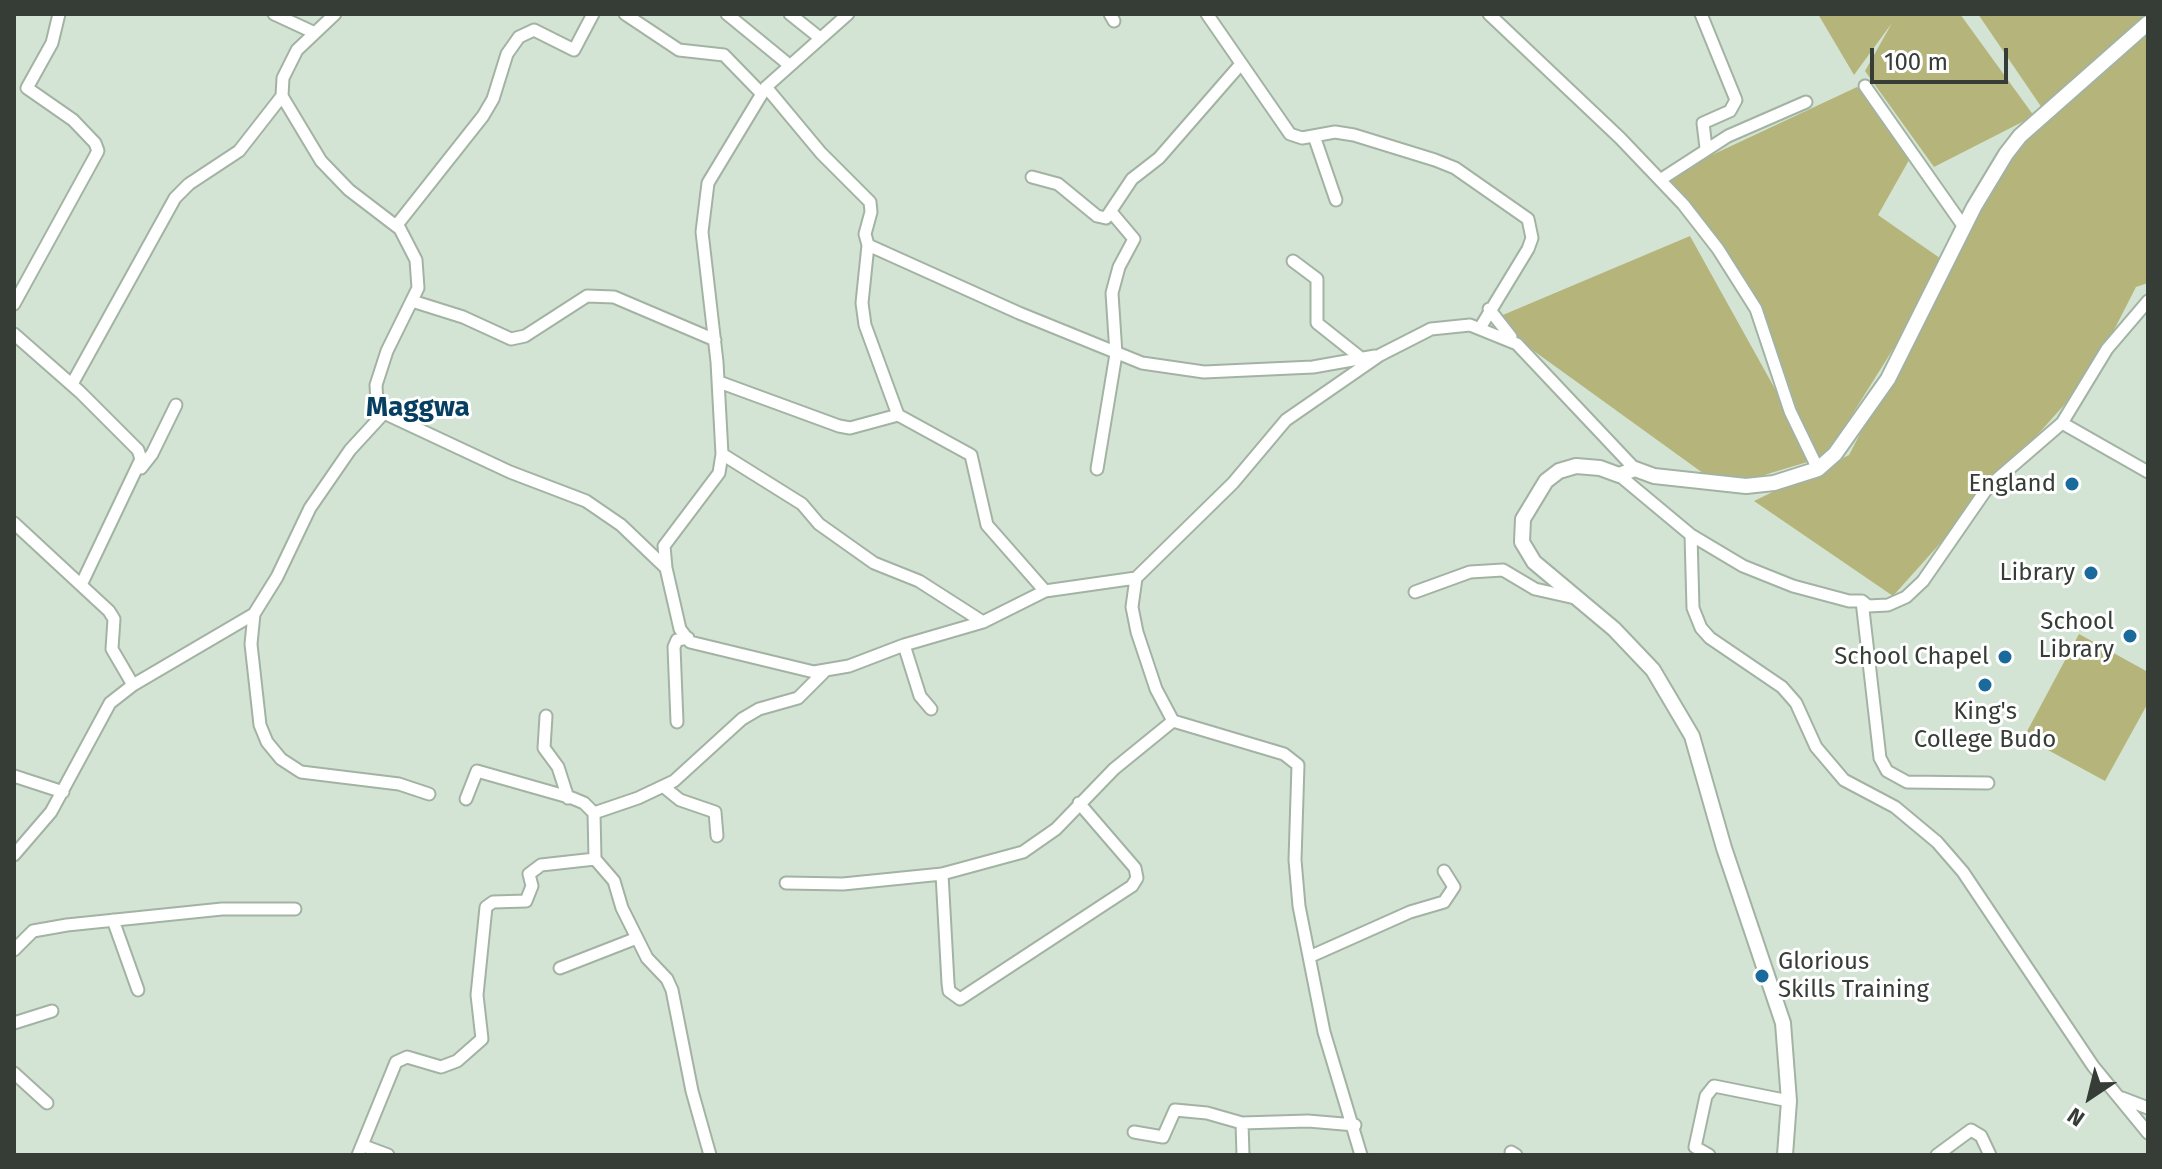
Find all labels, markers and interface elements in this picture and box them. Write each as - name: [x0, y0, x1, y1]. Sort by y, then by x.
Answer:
- scale bar: [1874, 32, 2012, 82]
- text: 100 m: [1884, 48, 1948, 76]
- district label: Maggwa: [366, 391, 470, 425]
- place label: England: [1968, 470, 2056, 498]
- marker: England: [2063, 475, 2081, 493]
- place label: Library: [1999, 559, 2075, 587]
- marker: Library: [2082, 564, 2100, 582]
- place label: School Library: [2038, 608, 2114, 664]
- marker: School Library: [2121, 627, 2139, 645]
- place label: School Chapel: [1834, 643, 1989, 671]
- marker: School Chapel: [1996, 648, 2014, 666]
- marker: King's College Budo: [1976, 676, 1994, 694]
- place label: King's College Budo: [1914, 698, 2056, 754]
- place label: Glorious Skills Training: [1778, 948, 1929, 1004]
- marker: Glorious Skills Training: [1753, 967, 1771, 985]
- north arrow: [2050, 1057, 2130, 1137]
- text: N: [2062, 1102, 2090, 1132]

